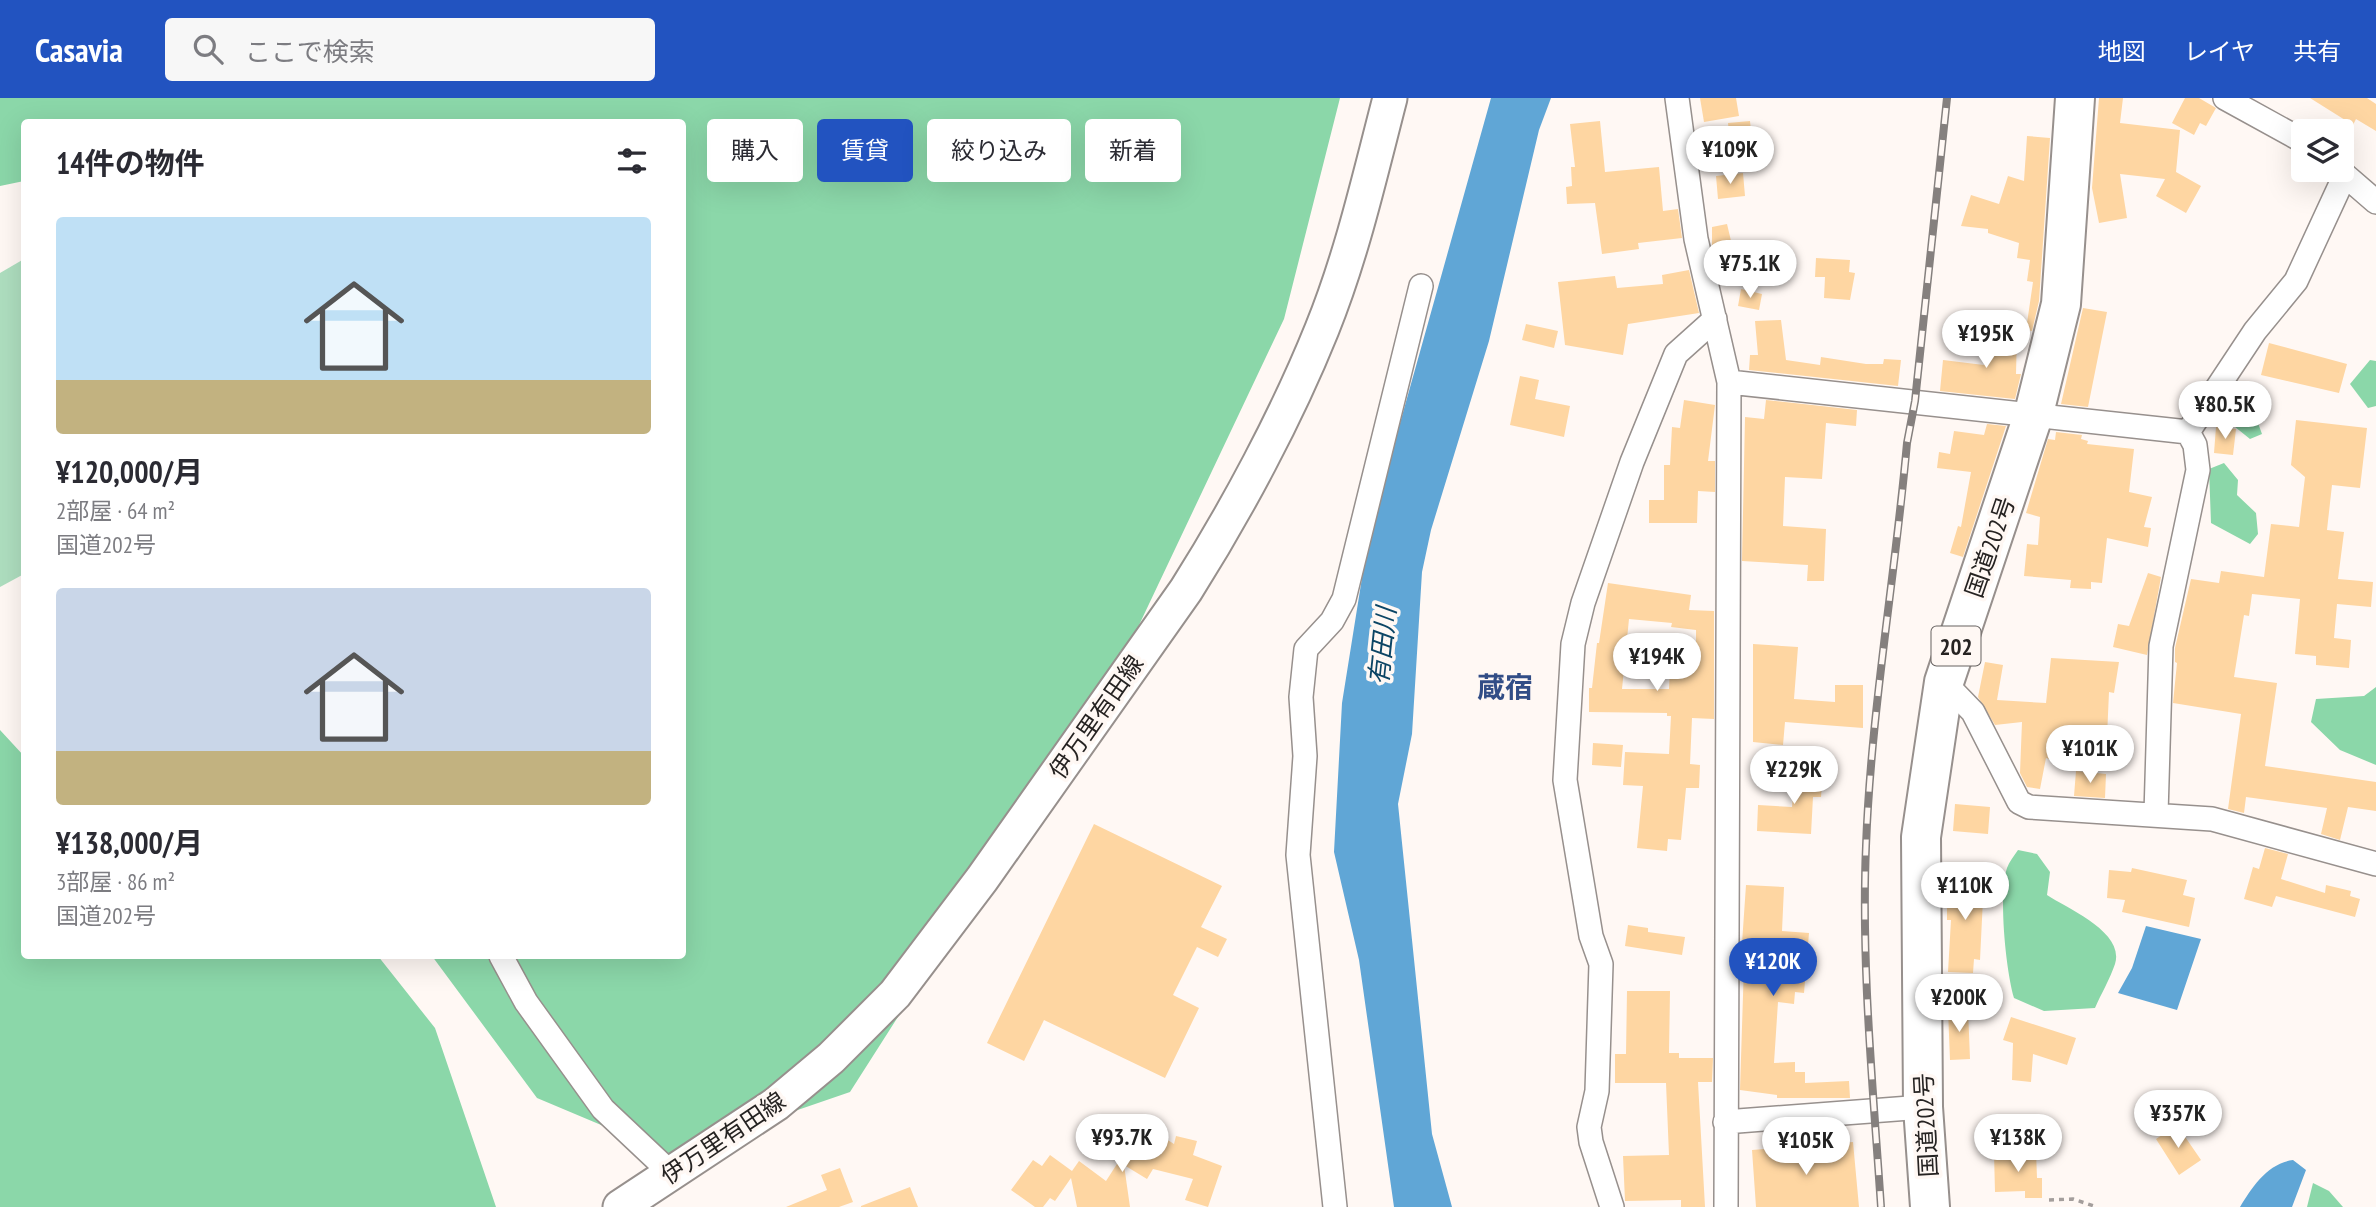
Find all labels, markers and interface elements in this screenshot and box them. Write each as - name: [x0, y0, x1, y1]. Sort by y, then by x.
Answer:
- search box: [165, 18, 655, 81]
- text: Casavia: [35, 28, 123, 71]
- icon: search: [189, 30, 227, 68]
- text: ここで検索: [245, 35, 375, 68]
- text: 地図: [2098, 36, 2146, 67]
- text: レイヤ: [2184, 36, 2255, 67]
- text: 共有: [2293, 36, 2341, 67]
- chip: 購入: [707, 119, 803, 182]
- chip: 賃貸: [817, 119, 913, 182]
- chip: 絞り込み: [927, 119, 1071, 182]
- chip: 新着: [1085, 119, 1181, 182]
- map controls: [2291, 119, 2354, 182]
- button: layers: [2291, 119, 2354, 182]
- pin: ¥109K: [1681, 126, 1779, 186]
- text: ¥109K: [1702, 134, 1758, 163]
- icon: filters: [613, 142, 651, 180]
- text: 14件の物件: [56, 143, 205, 182]
- pin: ¥75.1K: [1693, 240, 1807, 300]
- text: ¥75.1K: [1720, 248, 1780, 277]
- icon: home: [291, 263, 417, 389]
- pin: ¥195K: [1937, 310, 2035, 370]
- text: ¥195K: [1958, 318, 2014, 347]
- pin: ¥80.5K: [2168, 382, 2282, 441]
- text: ¥80.5K: [2195, 389, 2255, 418]
- text: ¥120,000/月: [56, 452, 203, 491]
- street label: 国道202号: [1958, 493, 2022, 601]
- text: 2部屋 · 64 m²: [56, 496, 175, 525]
- text: 国道202号: [56, 530, 156, 559]
- water label: 有田川: [1362, 603, 1403, 687]
- road number: 202: [1932, 626, 1980, 666]
- icon: home: [291, 634, 417, 760]
- pin: ¥194K: [1608, 634, 1706, 693]
- text: ¥194K: [1629, 641, 1685, 670]
- street label: 伊万里有田線: [1042, 649, 1150, 785]
- district label: 蔵宿: [1477, 668, 1533, 705]
- pin: ¥101K: [2041, 726, 2139, 785]
- text: ¥101K: [2062, 733, 2118, 762]
- pin: ¥229K: [1745, 746, 1843, 806]
- text: ¥229K: [1766, 754, 1822, 783]
- text: ¥138,000/月: [56, 823, 203, 862]
- pin: ¥110K: [1916, 862, 2014, 922]
- text: 3部屋 · 86 m²: [56, 867, 175, 896]
- text: ¥110K: [1937, 870, 1993, 899]
- text: 国道202号: [56, 901, 156, 930]
- pin: ¥120K: [1724, 939, 1822, 998]
- text: ¥120K: [1745, 946, 1801, 975]
- pin: ¥200K: [1910, 974, 2008, 1034]
- text: ¥200K: [1931, 982, 1987, 1011]
- street label: 国道202号: [1908, 1072, 1944, 1178]
- street label: 伊万里有田線: [655, 1085, 791, 1191]
- pin: ¥357K: [2129, 1090, 2227, 1150]
- text: ¥357K: [2150, 1098, 2206, 1127]
- pin: ¥93.7K: [1065, 1114, 1179, 1174]
- pin: ¥138K: [1969, 1114, 2067, 1174]
- pin: ¥105K: [1757, 1118, 1855, 1177]
- text: ¥93.7K: [1092, 1122, 1152, 1151]
- text: ¥138K: [1990, 1122, 2046, 1151]
- text: ¥105K: [1778, 1125, 1834, 1154]

